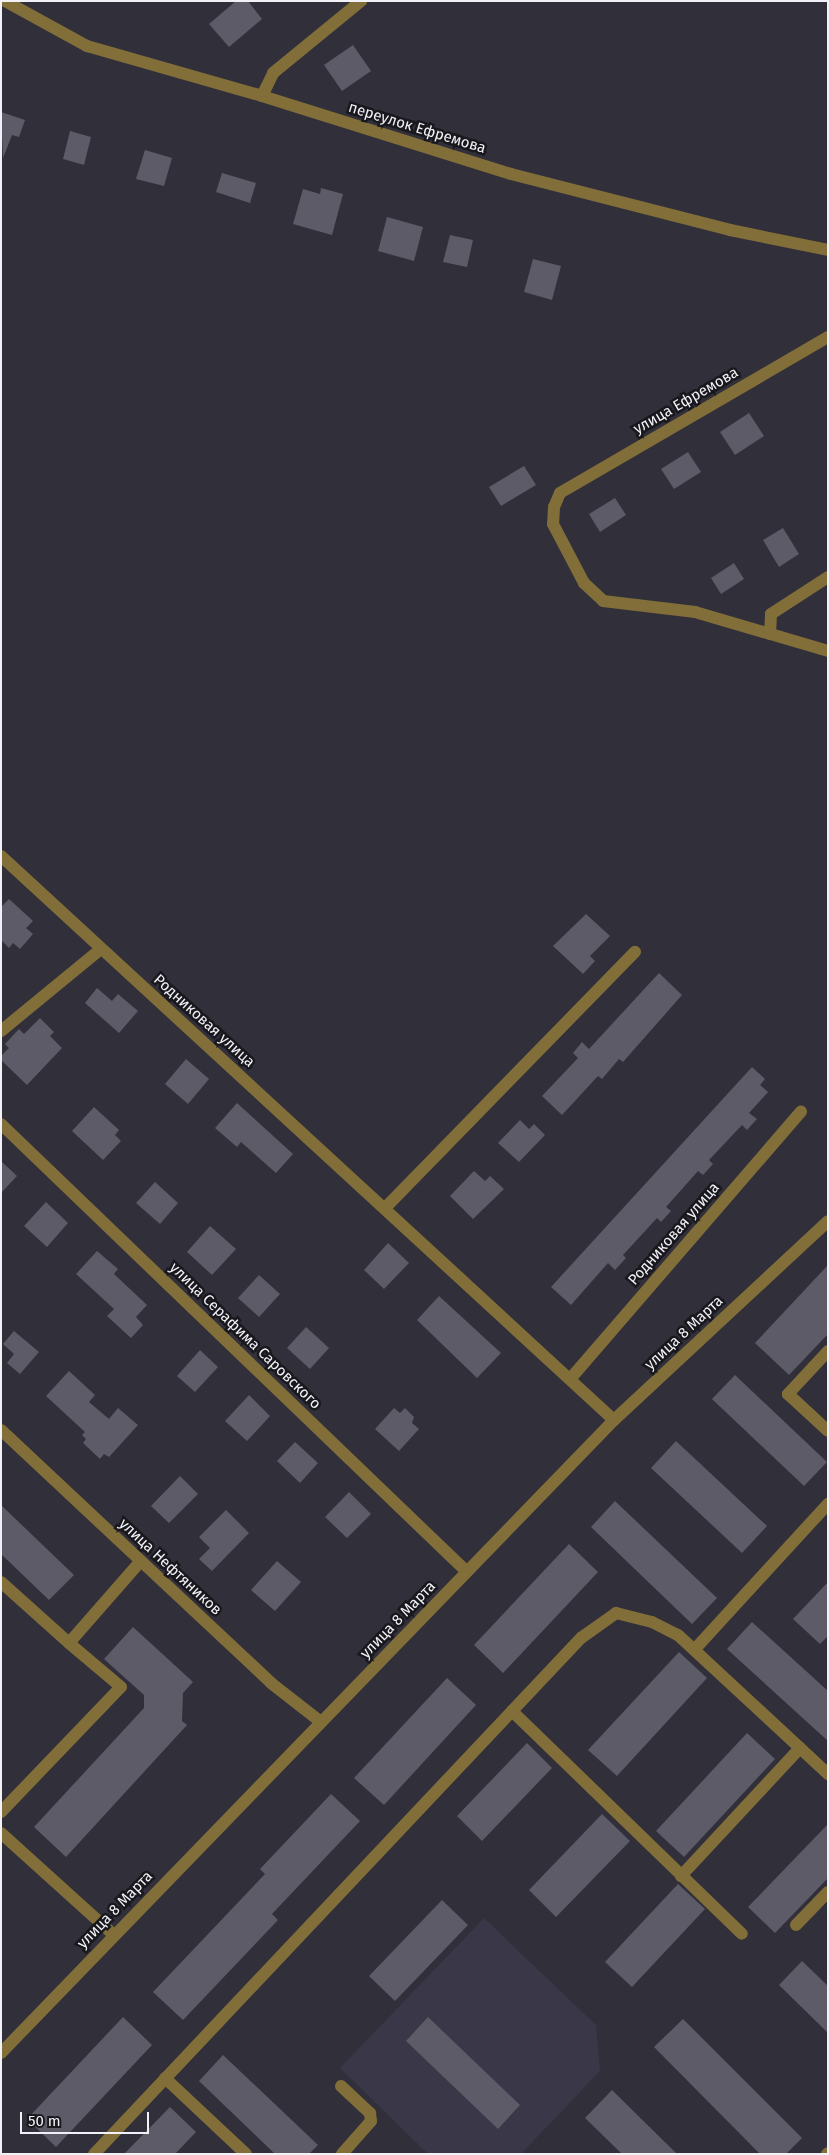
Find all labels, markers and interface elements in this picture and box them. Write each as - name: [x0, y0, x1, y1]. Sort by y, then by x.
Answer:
- street label: переулок Ефремова: [346, 99, 488, 157]
- street label: улица Ефремова: [630, 364, 742, 438]
- street label: Родниковая улица: [150, 971, 258, 1071]
- street label: Родниковая улица: [625, 1179, 723, 1289]
- street label: улица Серафима Саровского: [166, 1259, 324, 1413]
- street label: улица 8 Марта: [641, 1292, 727, 1374]
- street label: улица Нефтяников: [115, 1515, 225, 1619]
- street label: улица 8 Марта: [357, 1578, 439, 1662]
- street label: улица 8 Марта: [74, 1868, 156, 1952]
- scale bar: [22, 2102, 151, 2134]
- text: 50 m: [28, 2112, 61, 2130]

